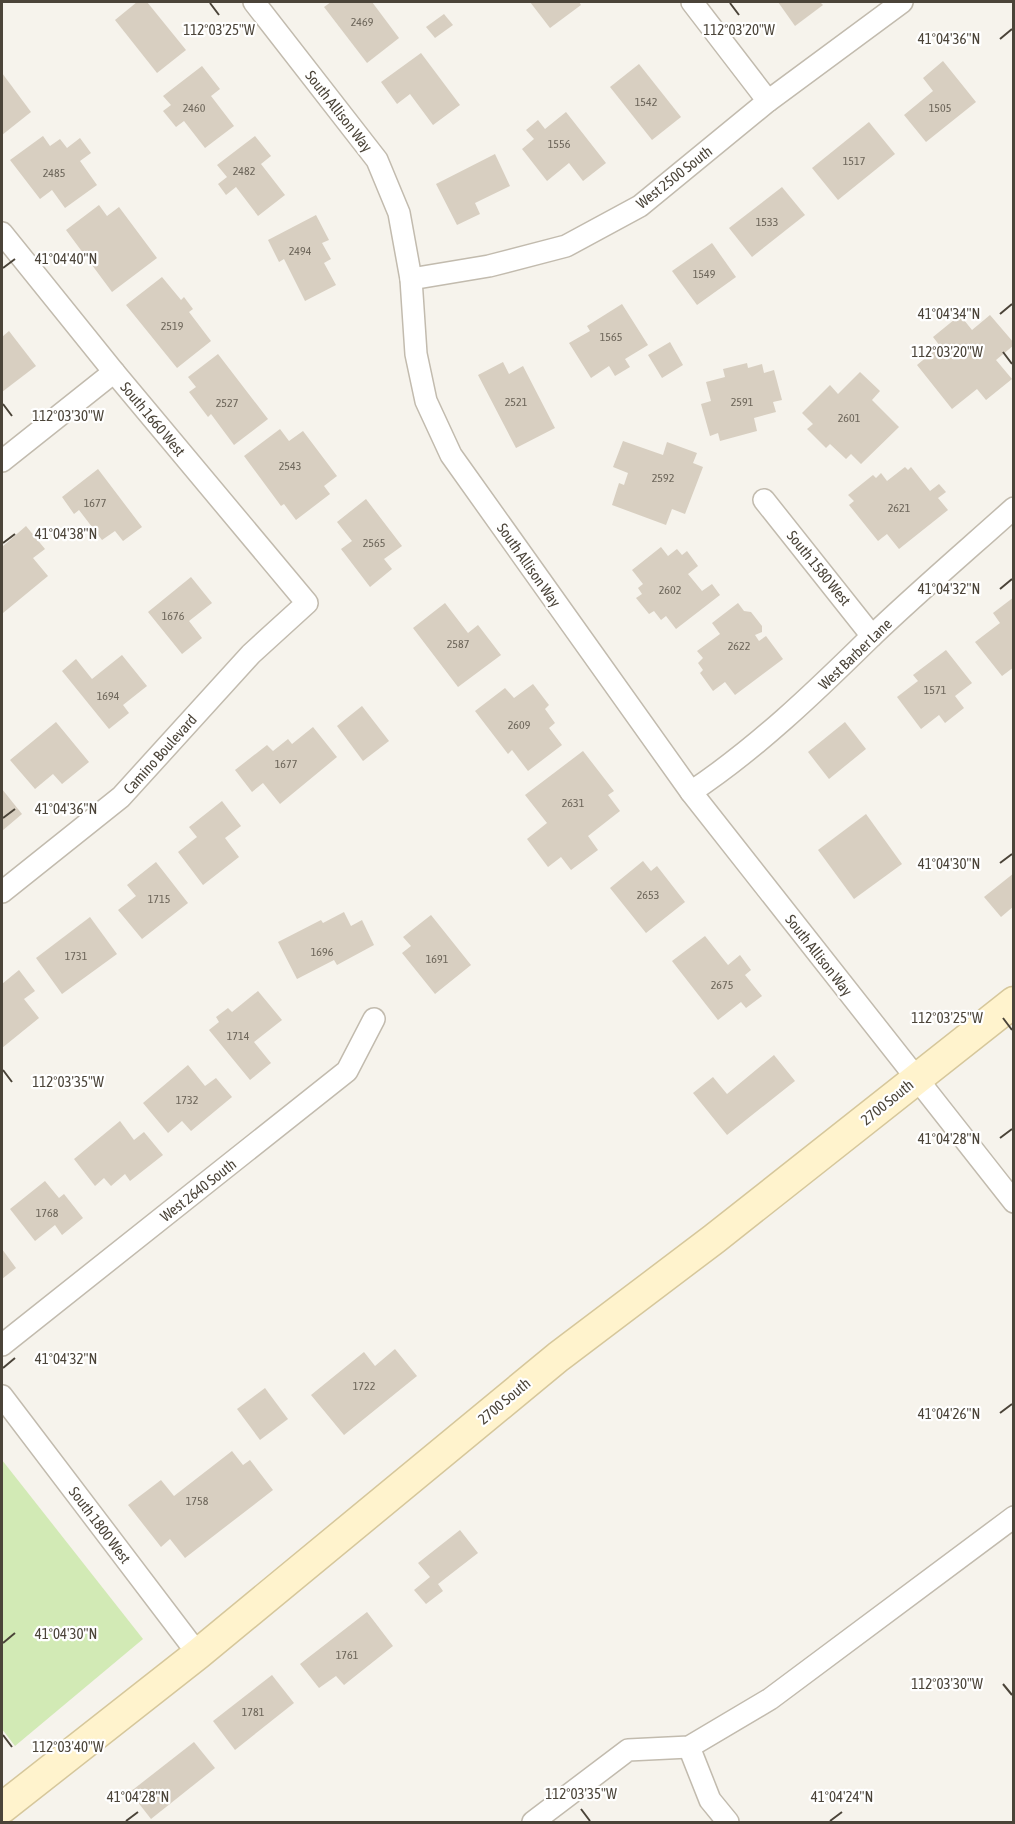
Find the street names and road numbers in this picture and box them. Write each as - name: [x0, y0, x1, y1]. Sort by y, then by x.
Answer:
- street label: South Allison Way: [302, 67, 376, 155]
- street label: West 2500 South: [633, 142, 715, 212]
- street label: South 1660 West: [117, 379, 189, 459]
- street label: South Allison Way: [494, 520, 564, 610]
- street label: South 1580 West: [784, 527, 854, 609]
- street label: West Barber Lane: [815, 615, 895, 693]
- street label: Camino Boulevard: [120, 711, 200, 797]
- street label: South Allison Way: [782, 911, 856, 999]
- street label: 2700 South: [857, 1076, 917, 1128]
- street label: West 2640 South: [157, 1155, 239, 1225]
- street label: 2700 South: [475, 1374, 533, 1428]
- street label: South 1800 West: [66, 1483, 134, 1567]

